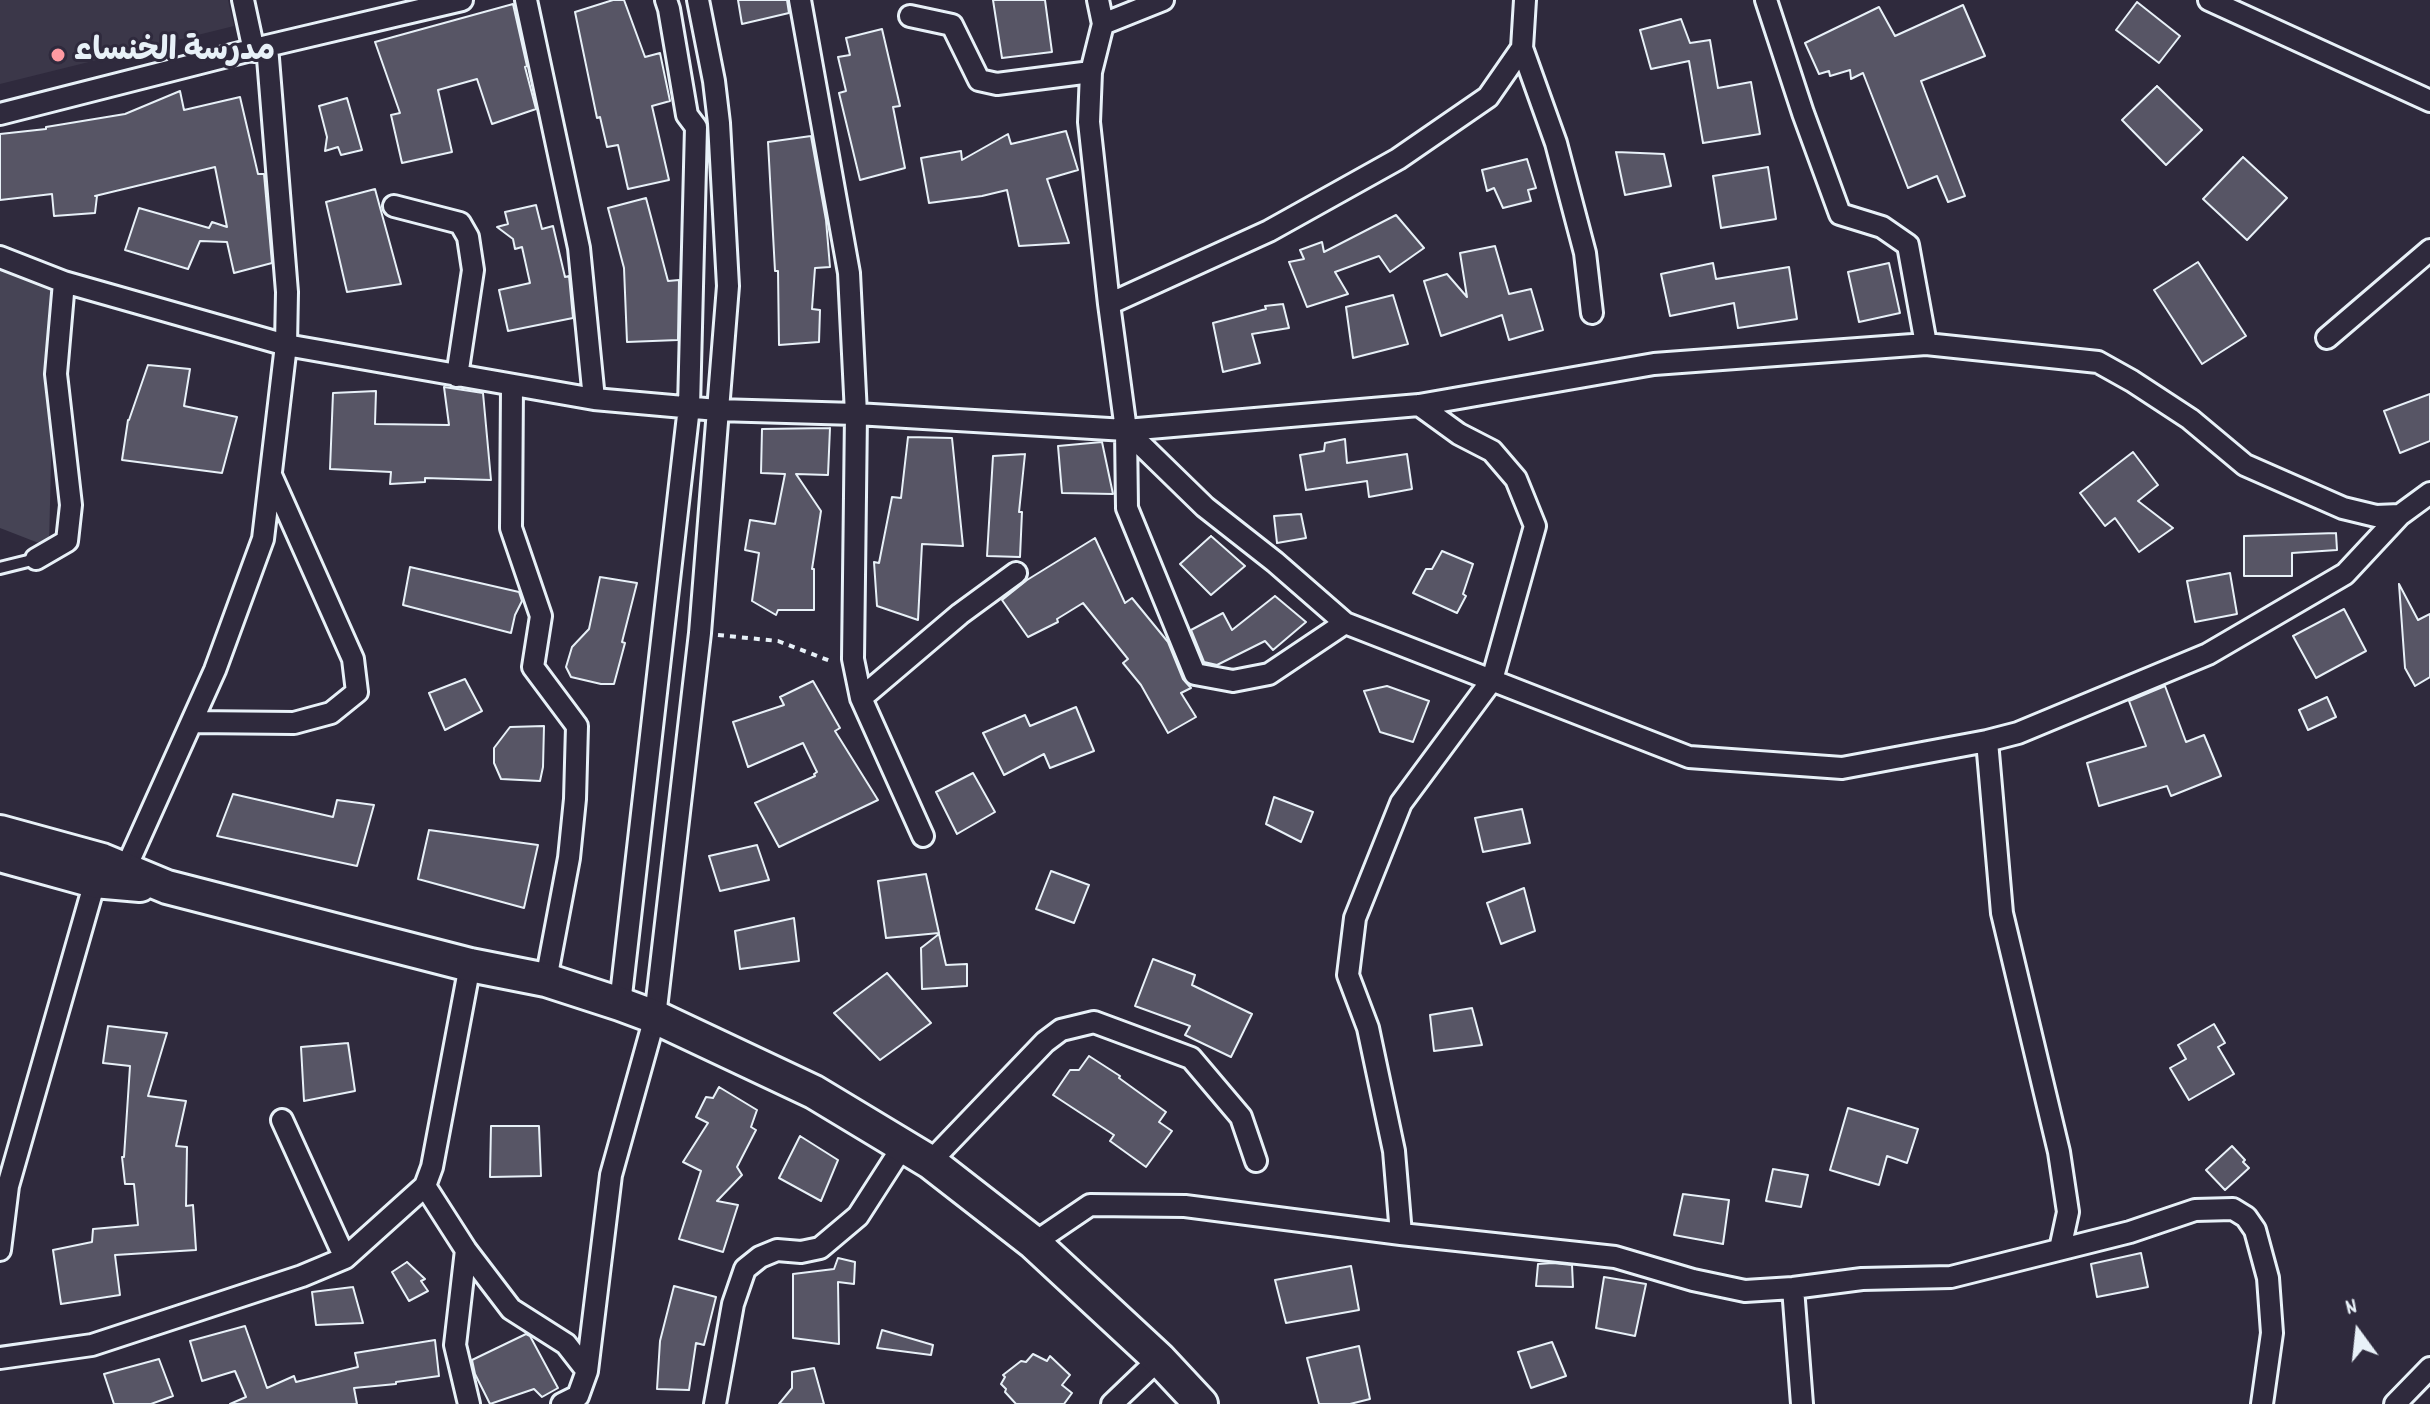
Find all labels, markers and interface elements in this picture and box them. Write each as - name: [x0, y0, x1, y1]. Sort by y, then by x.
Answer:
- place label: مدرسة الخنساء: [74, 36, 275, 74]
- marker: مدرسة الخنساء: [49, 46, 67, 64]
- north arrow: [2318, 1292, 2398, 1372]
- text: N: [2342, 1292, 2361, 1325]

